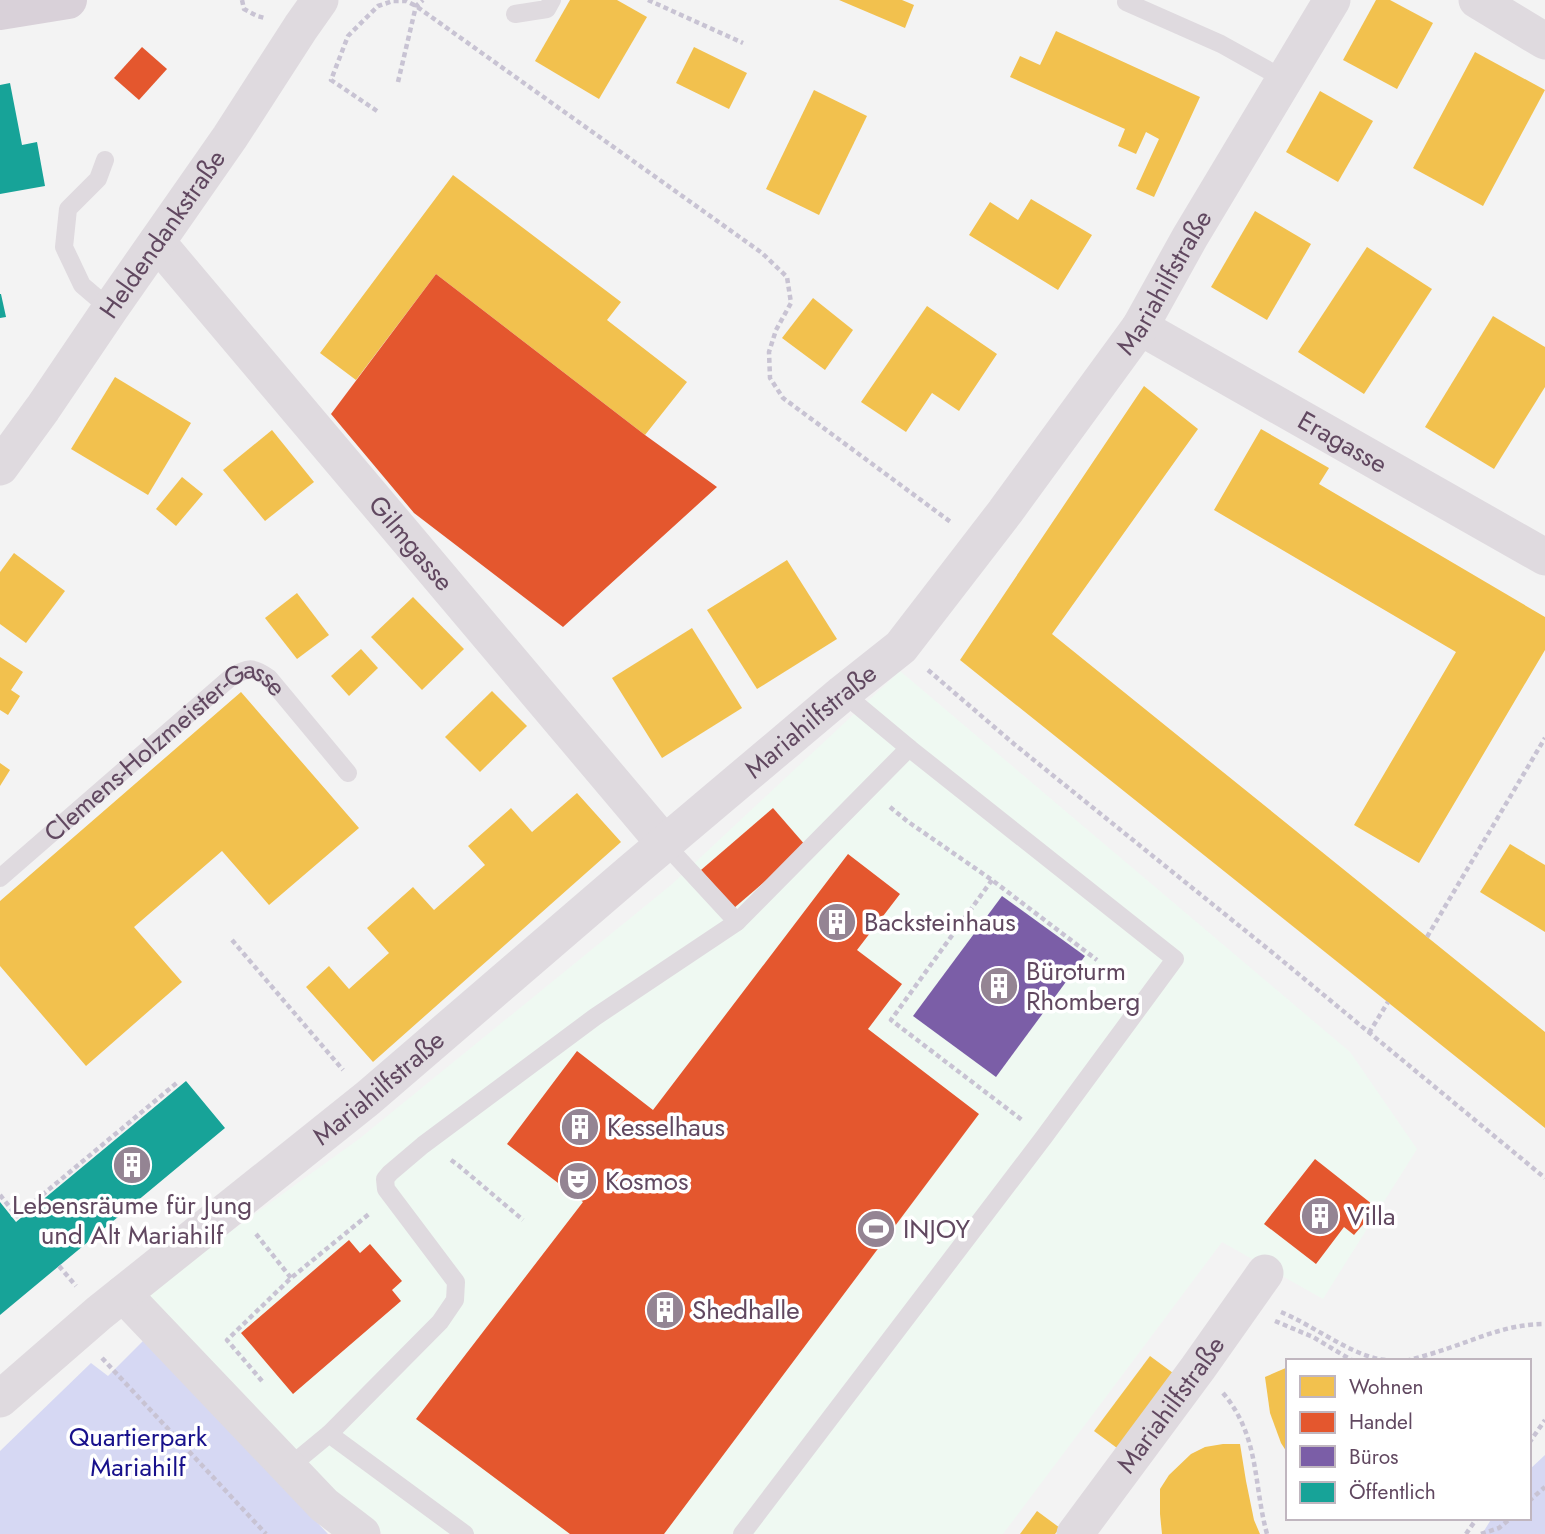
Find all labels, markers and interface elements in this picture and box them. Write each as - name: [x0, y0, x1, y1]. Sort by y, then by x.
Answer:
- street label: Heldendankstraße: [90, 142, 235, 326]
- street label: Mariahilfstraße: [1107, 203, 1221, 363]
- street label: Eragasse: [1291, 401, 1394, 483]
- street label: Gilmgasse: [360, 487, 463, 599]
- street label: Clemens-Holzmeister-Gasse: [35, 650, 296, 851]
- street label: Mariahilfstraße: [736, 654, 885, 787]
- building icon: Backsteinhaus: [816, 901, 858, 943]
- place label: Backsteinhaus: [864, 903, 1016, 941]
- place label: Büroturm Rhomberg: [1026, 952, 1140, 1020]
- building icon: Büroturm Rhomberg: [978, 965, 1020, 1007]
- street label: Mariahilfstraße: [304, 1021, 453, 1154]
- building icon: Kesselhaus: [559, 1106, 601, 1148]
- place label: Kesselhaus: [607, 1108, 725, 1146]
- building icon: Lebensräume für Jung und Alt Mariahilf: [111, 1144, 153, 1186]
- theatre icon: Kosmos: [557, 1160, 599, 1202]
- place label: Kosmos: [605, 1162, 689, 1200]
- place label: Lebensräume für Jung und Alt Mariahilf: [12, 1186, 252, 1254]
- building icon: Villa: [1299, 1195, 1341, 1237]
- place label: Villa: [1347, 1197, 1395, 1235]
- sports icon: INJOY: [855, 1208, 897, 1250]
- place label: INJOY: [903, 1210, 971, 1248]
- building icon: Shedhalle: [644, 1289, 686, 1331]
- place label: Shedhalle: [692, 1291, 800, 1329]
- street label: Mariahilfstraße: [1107, 1328, 1234, 1481]
- legend: [1286, 1359, 1531, 1520]
- text: Wohnen: [1349, 1372, 1423, 1402]
- text: Handel: [1349, 1407, 1413, 1437]
- park label: Quartierpark Mariahilf: [69, 1418, 208, 1486]
- text: Büros: [1349, 1442, 1399, 1472]
- text: Öffentlich: [1349, 1477, 1436, 1507]

